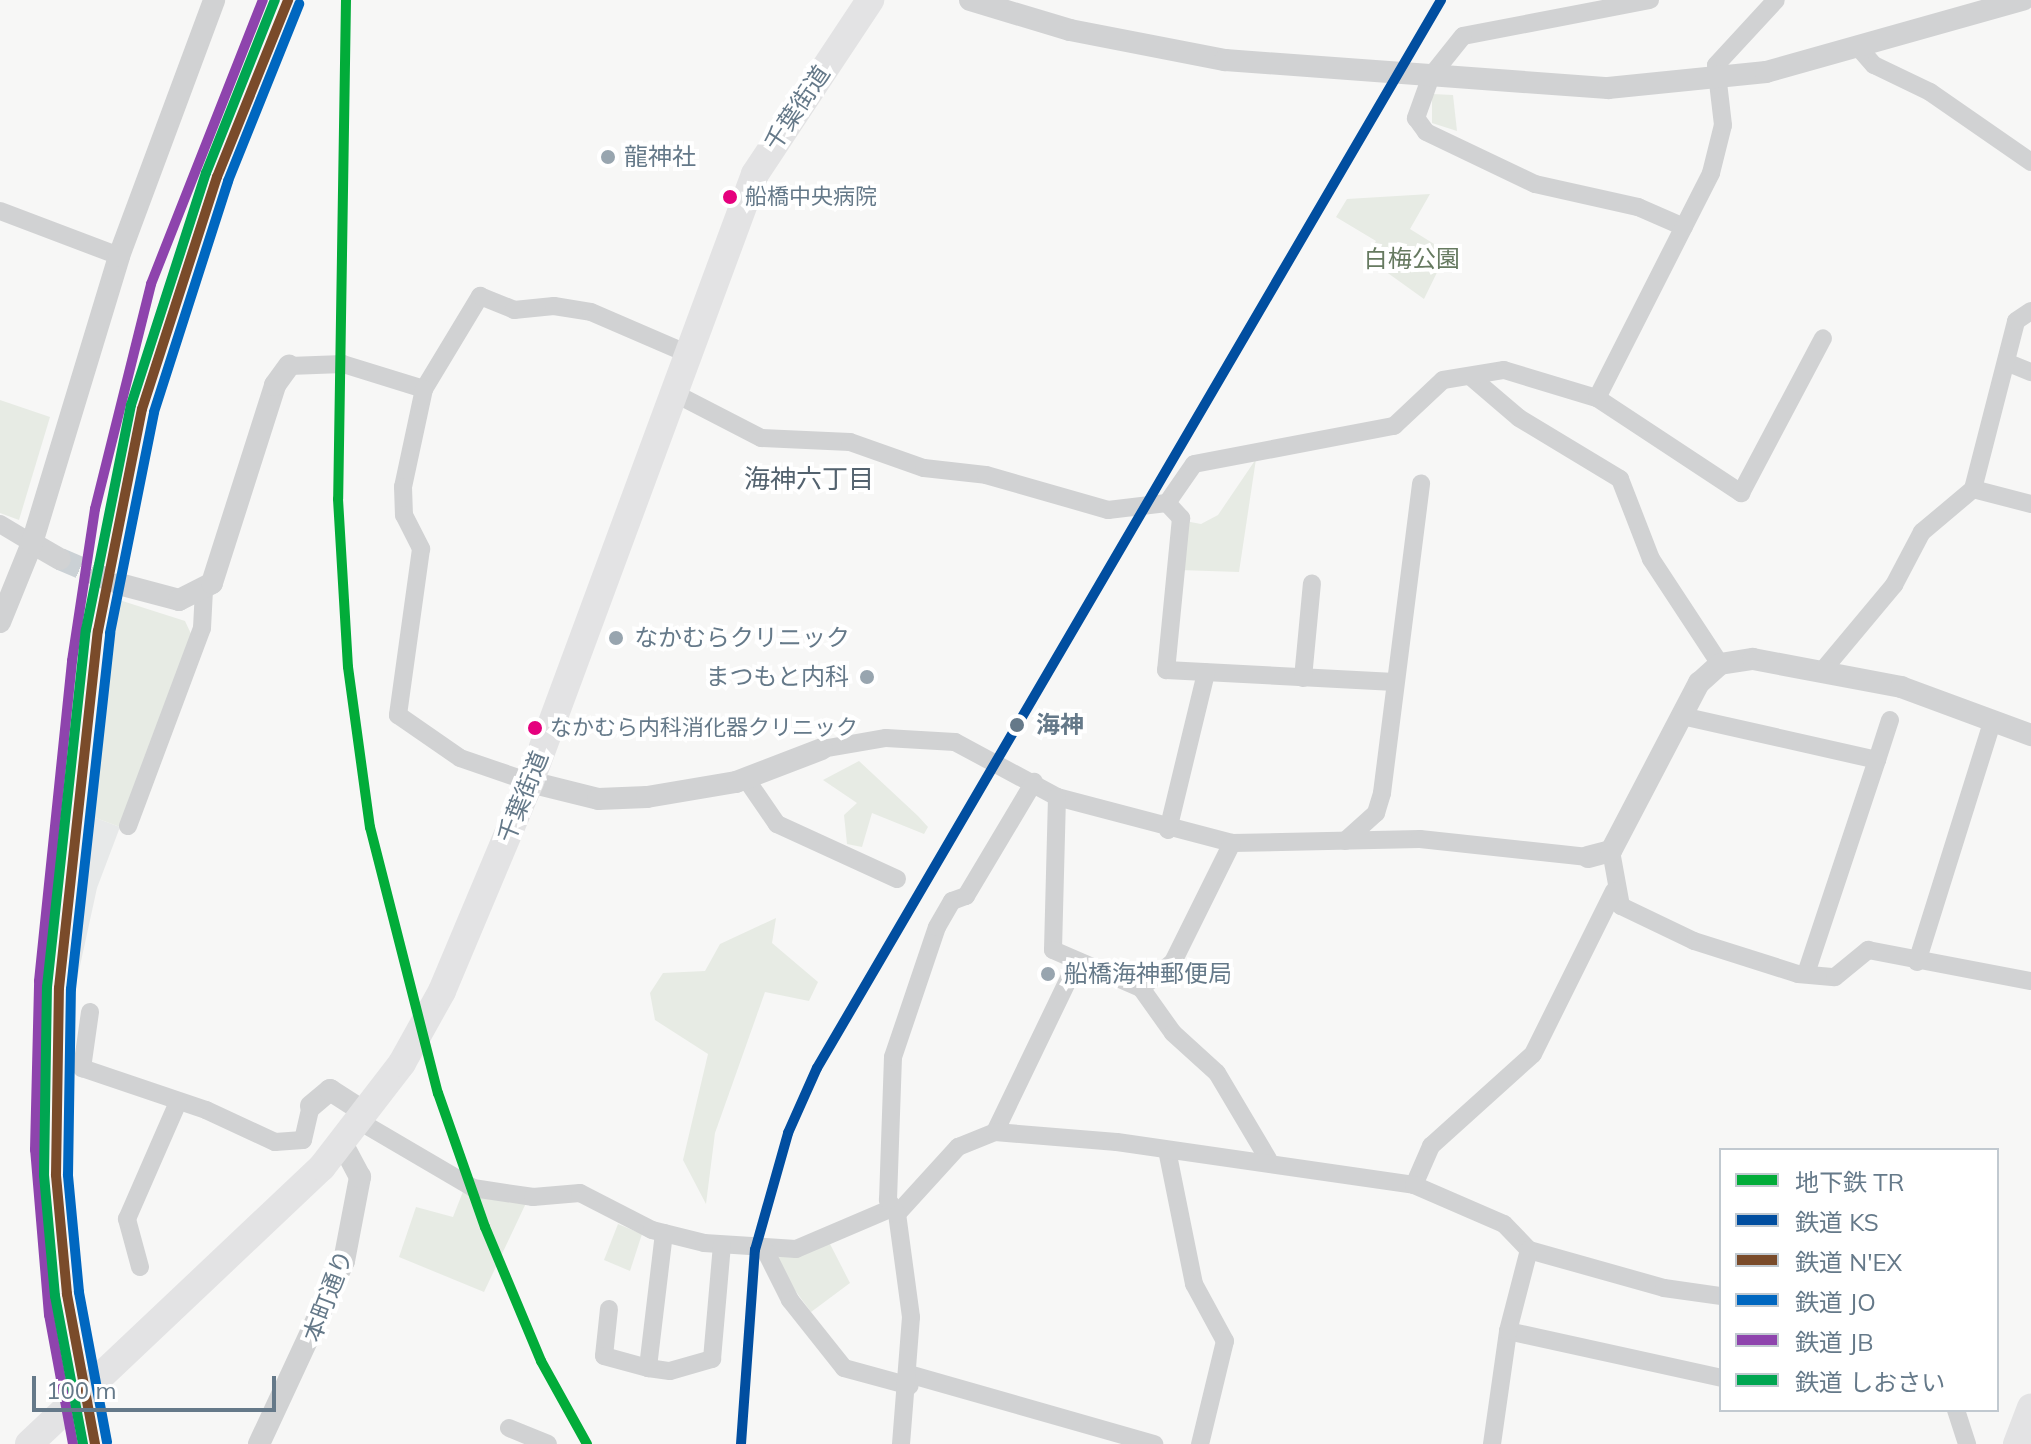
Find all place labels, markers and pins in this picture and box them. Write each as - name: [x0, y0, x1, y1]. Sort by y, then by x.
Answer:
- place label: 龍神社: [624, 143, 696, 171]
- marker: 龍神社: [599, 148, 617, 166]
- place label: 船橋中央病院: [745, 184, 877, 210]
- marker: 船橋中央病院: [722, 189, 738, 205]
- place label: なかむらクリニック: [634, 624, 850, 652]
- marker: なかむらクリニック: [605, 627, 627, 649]
- place label: まつもと内科: [705, 663, 849, 691]
- marker: まつもと内科: [856, 666, 878, 688]
- place label: 海神: [1036, 711, 1084, 739]
- marker: 海神: [1005, 713, 1029, 737]
- place label: なかむら内科消化器クリニック: [550, 715, 858, 741]
- marker: なかむら内科消化器クリニック: [527, 720, 543, 736]
- place label: 船橋海神郵便局: [1064, 960, 1232, 988]
- marker: 船橋海神郵便局: [1039, 965, 1057, 983]

